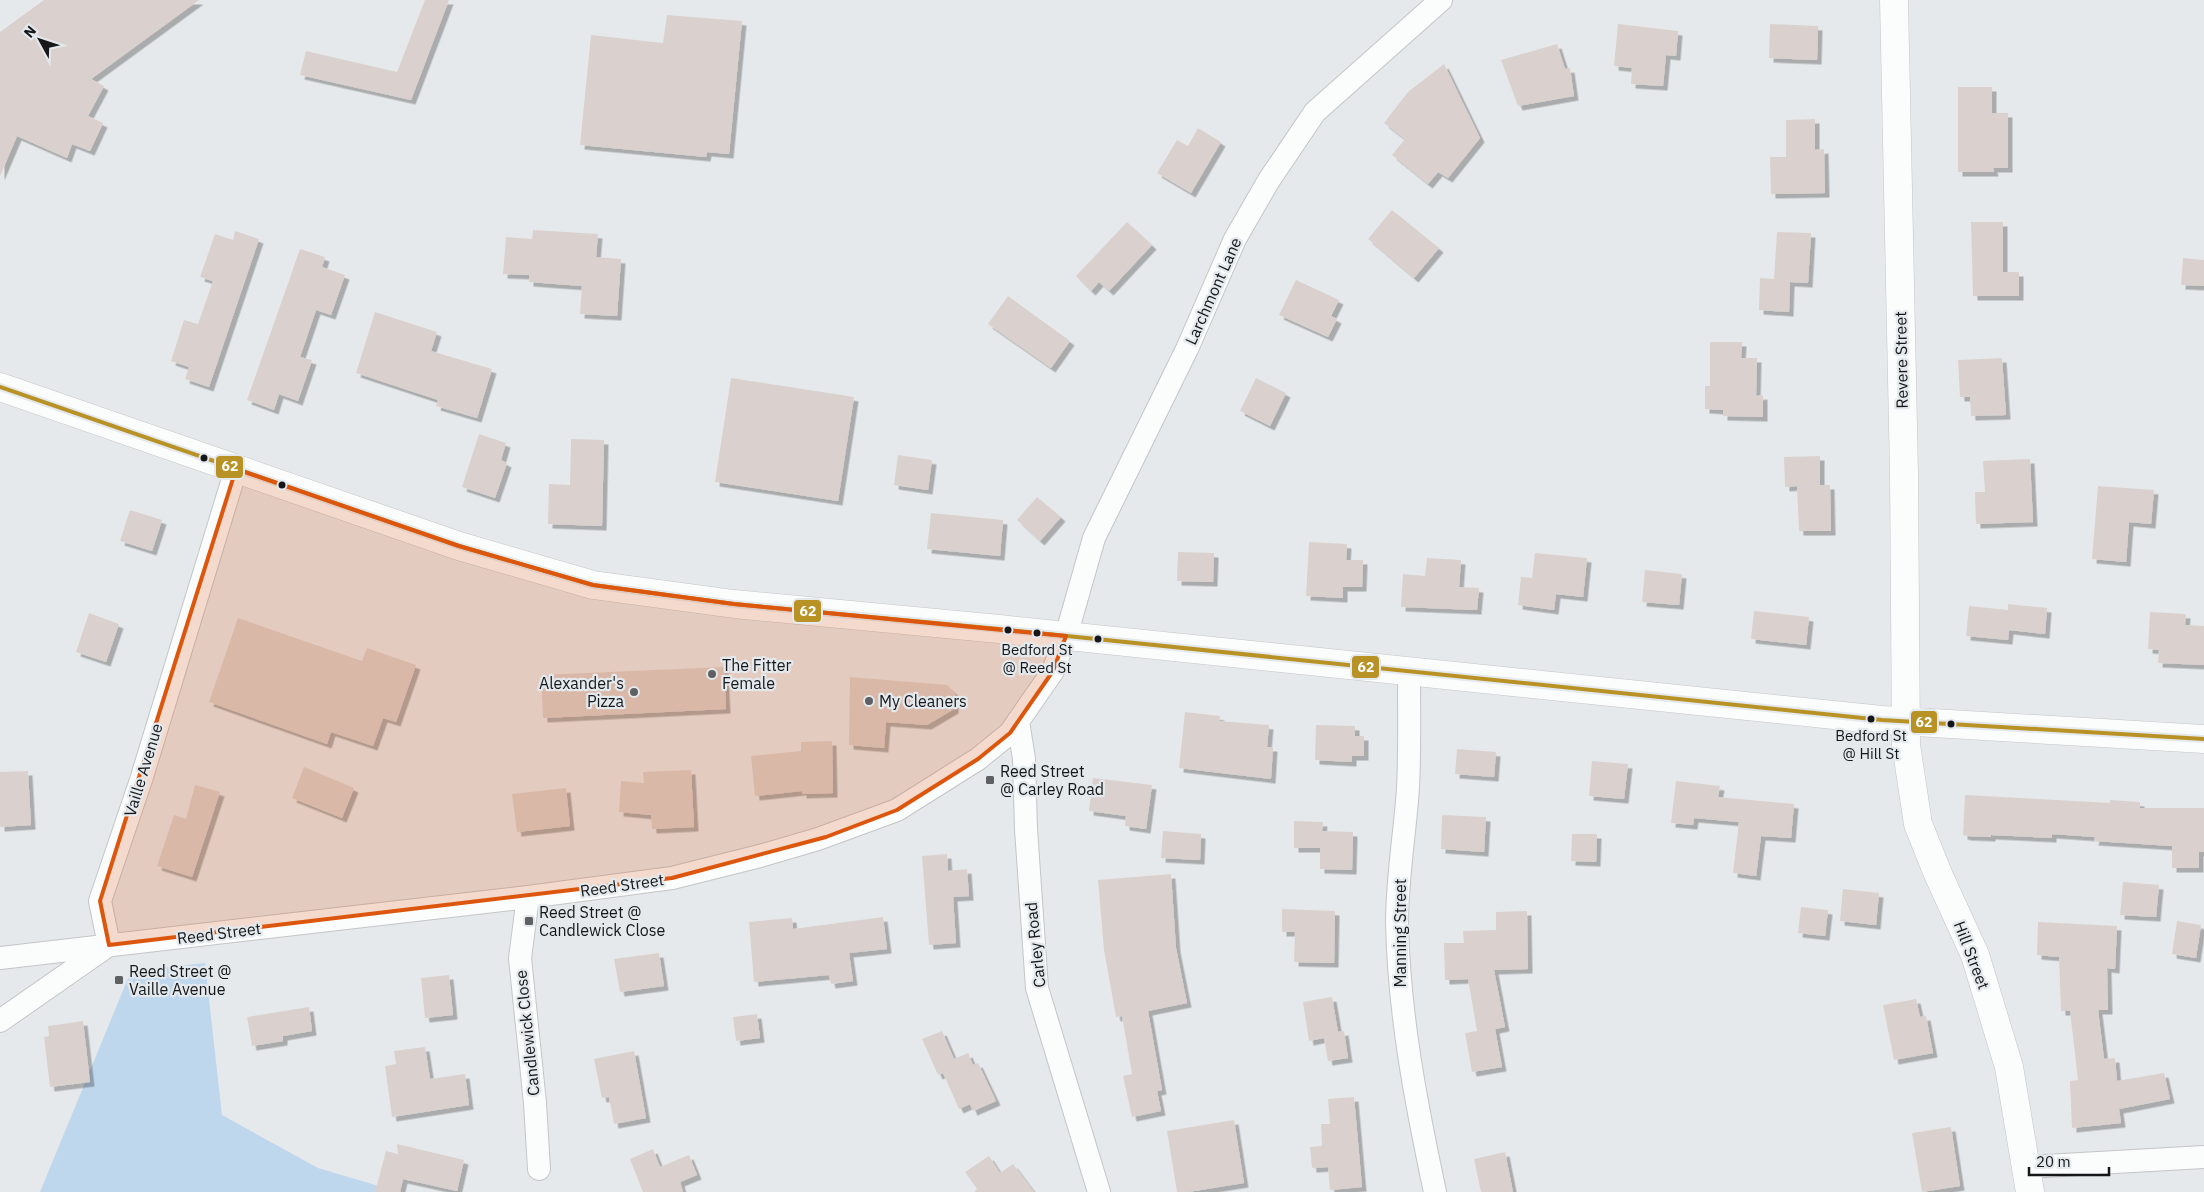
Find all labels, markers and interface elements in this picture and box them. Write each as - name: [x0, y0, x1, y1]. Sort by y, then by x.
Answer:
- north arrow: [15, 15, 65, 65]
- text: N: [20, 22, 40, 41]
- street label: Larchmont Lane: [1180, 234, 1246, 348]
- street label: Revere Street: [1890, 311, 1912, 409]
- unlabelled marker: [199, 453, 209, 463]
- line badge: 62: [215, 455, 244, 479]
- text: 62: [222, 457, 238, 475]
- unlabelled marker: [277, 480, 287, 490]
- line badge: 62: [793, 599, 822, 623]
- text: 62: [800, 602, 816, 620]
- unlabelled marker: [1003, 625, 1013, 635]
- marker: Bedford St @ Reed St: [1032, 628, 1042, 638]
- unlabelled marker: [1093, 634, 1103, 644]
- place label: Bedford St @ Reed St: [1001, 640, 1073, 677]
- place label: The Fitter Female: [722, 655, 792, 693]
- line badge: 62: [1351, 655, 1380, 679]
- text: 62: [1358, 658, 1374, 676]
- marker: The Fitter Female: [706, 668, 718, 680]
- place label: Alexander's Pizza: [539, 673, 624, 711]
- marker: Alexander's Pizza: [628, 686, 640, 698]
- place label: My Cleaners: [879, 691, 967, 711]
- marker: My Cleaners: [863, 695, 875, 707]
- line badge: 62: [1910, 710, 1938, 734]
- text: 62: [1916, 713, 1932, 731]
- marker: Bedford St @ Hill St: [1866, 714, 1876, 724]
- unlabelled marker: [1946, 719, 1956, 729]
- street label: Vaille Avenue: [119, 721, 167, 819]
- place label: Bedford St @ Hill St: [1835, 726, 1907, 763]
- place label: Reed Street @ Carley Road: [1000, 761, 1104, 799]
- marker: Reed Street @ Carley Road: [984, 774, 996, 786]
- street label: Reed Street: [579, 869, 665, 901]
- street label: Manning Street: [1390, 879, 1410, 987]
- street label: Carley Road: [1021, 901, 1049, 989]
- place label: Reed Street @ Candlewick Close: [539, 902, 665, 940]
- marker: Reed Street @ Candlewick Close: [523, 915, 535, 927]
- street label: Reed Street: [176, 918, 262, 948]
- street label: Hill Street: [1950, 918, 1994, 992]
- place label: Reed Street @ Vaille Avenue: [129, 961, 232, 999]
- street label: Candlewick Close: [510, 969, 544, 1097]
- marker: Reed Street @ Vaille Avenue: [113, 974, 125, 986]
- scale bar: [2029, 1144, 2109, 1176]
- text: 20 m: [2036, 1152, 2071, 1171]

